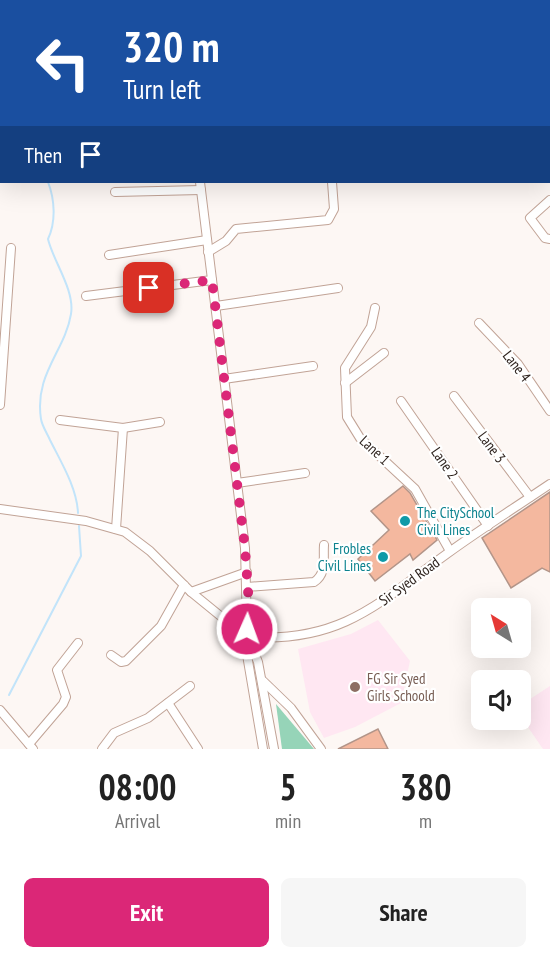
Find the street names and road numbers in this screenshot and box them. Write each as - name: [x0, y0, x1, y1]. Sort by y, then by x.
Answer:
- street label: Lane 4: [499, 346, 535, 386]
- street label: Lane 3: [474, 427, 510, 467]
- street label: Lane 1: [356, 431, 394, 469]
- street label: Lane 2: [427, 443, 463, 483]
- street label: Sir Syed Road: [375, 553, 443, 609]

